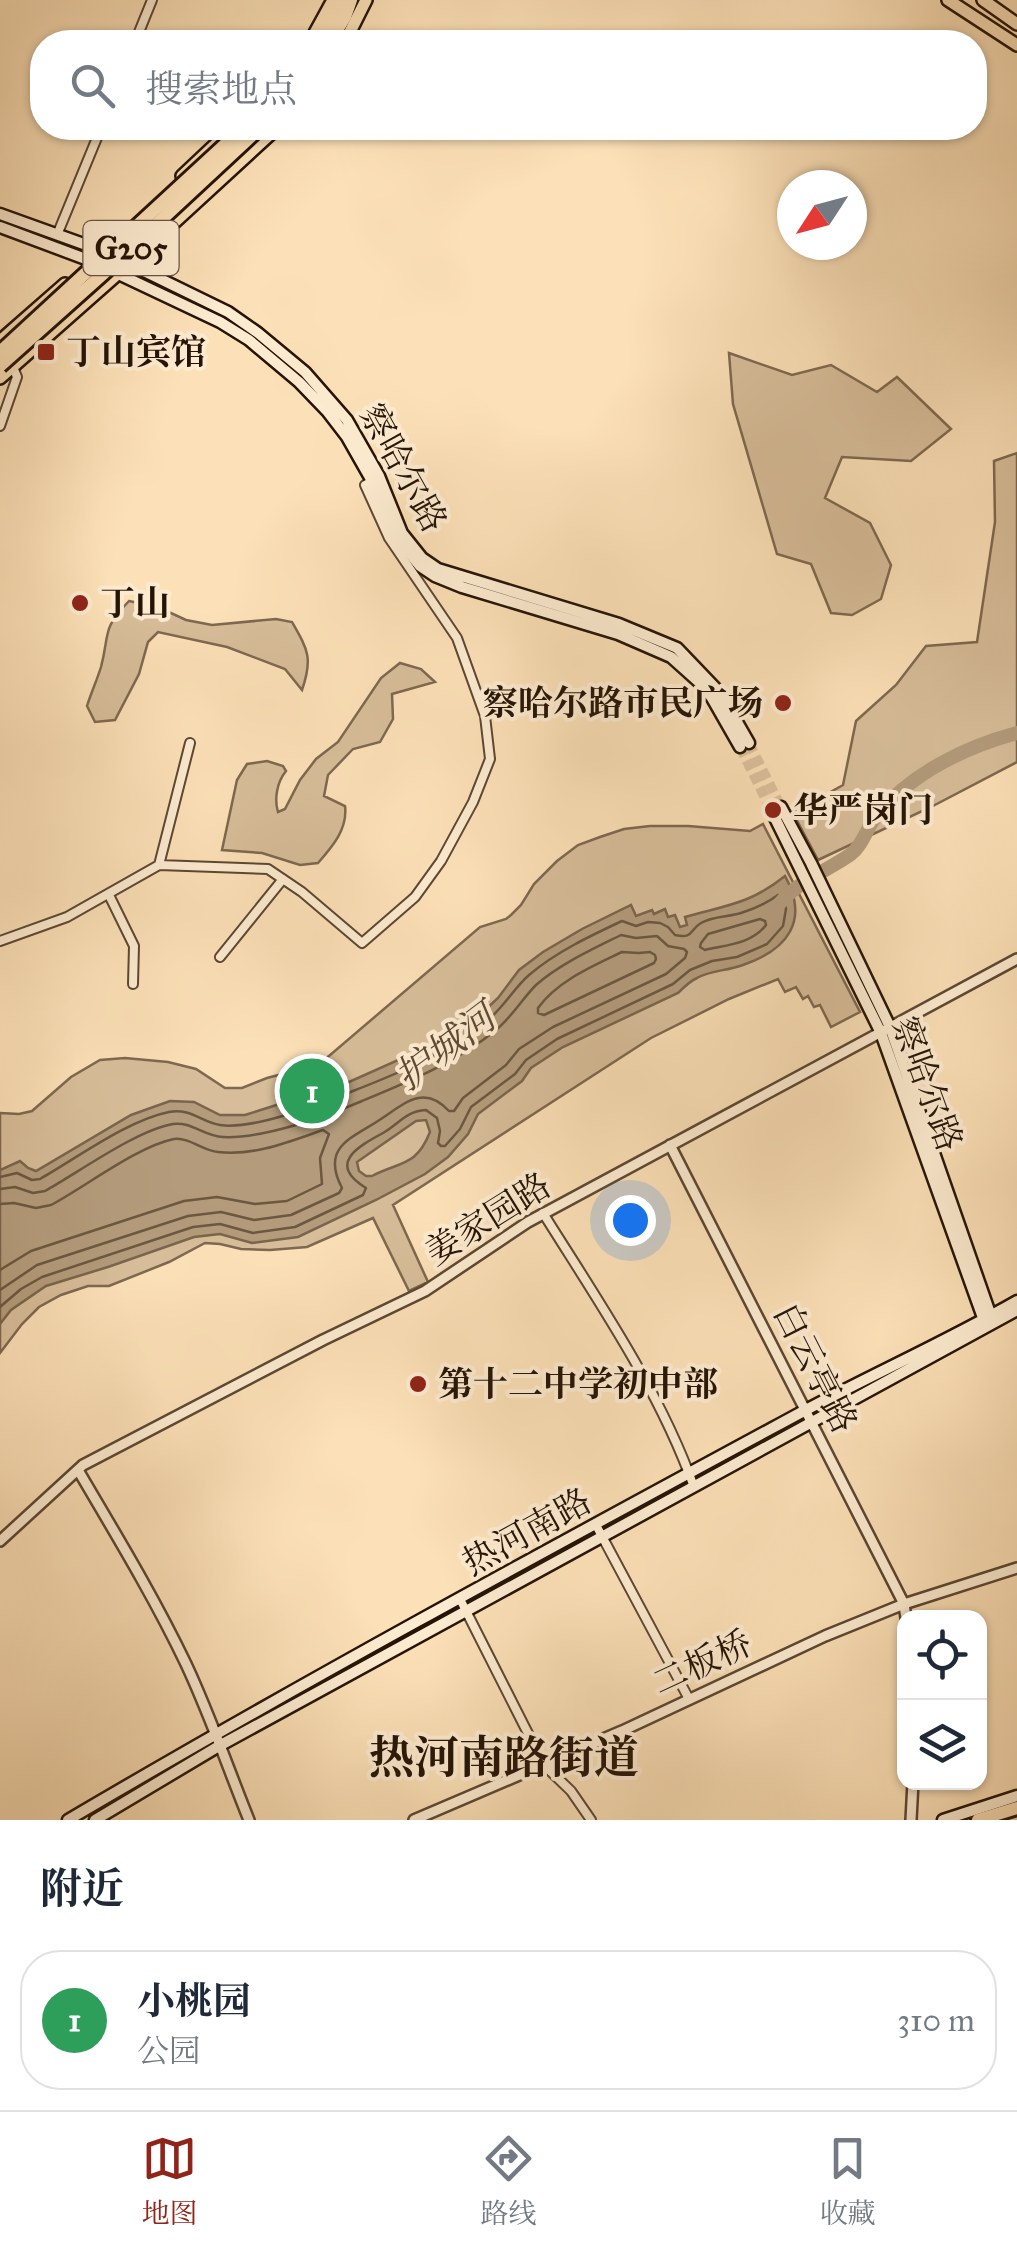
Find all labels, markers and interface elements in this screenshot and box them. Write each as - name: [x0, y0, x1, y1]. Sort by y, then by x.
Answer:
- search box: [30, 30, 987, 140]
- icon: search: [65, 58, 120, 113]
- text: 搜索地点: [145, 66, 297, 112]
- north arrow: [777, 170, 867, 260]
- road number: G205: [84, 221, 178, 275]
- place label: 丁山宾馆: [66, 331, 206, 374]
- marker: 丁山宾馆: [35, 341, 57, 363]
- street label: 察哈尔路: [350, 396, 456, 540]
- place label: 丁山: [100, 582, 170, 625]
- marker: 丁山: [69, 592, 91, 614]
- place label: 察哈尔路市民广场: [483, 682, 763, 725]
- marker: 察哈尔路市民广场: [772, 692, 794, 714]
- place label: 华严岗门: [793, 789, 933, 832]
- marker: 华严岗门: [762, 799, 784, 821]
- water label: 护城河: [386, 991, 509, 1100]
- street label: 察哈尔路: [883, 1011, 971, 1157]
- pin: 1: [280, 1054, 344, 1128]
- street label: 姜家园路: [417, 1164, 559, 1274]
- your location: [605, 1195, 656, 1246]
- street label: 白云亭路: [764, 1296, 866, 1440]
- place label: 第十二中学初中部: [438, 1363, 718, 1406]
- marker: 第十二中学初中部: [407, 1373, 429, 1395]
- street label: 热河南路: [455, 1479, 599, 1585]
- map controls: [897, 1610, 987, 1790]
- button: locate: [897, 1610, 987, 1700]
- street label: 二板桥: [645, 1621, 759, 1705]
- button: layers: [897, 1700, 987, 1790]
- district label: 热河南路街道: [369, 1730, 639, 1785]
- text: 附近: [40, 1863, 124, 1915]
- text: 小桃园: [137, 1978, 251, 2024]
- text: 1: [68, 2001, 81, 2040]
- text: 310 m: [897, 2001, 975, 2040]
- text: 公园: [137, 2032, 201, 2071]
- tab: 地图: [141, 2131, 198, 2231]
- tab: 路线: [480, 2131, 537, 2231]
- tab: 收藏: [819, 2131, 876, 2231]

